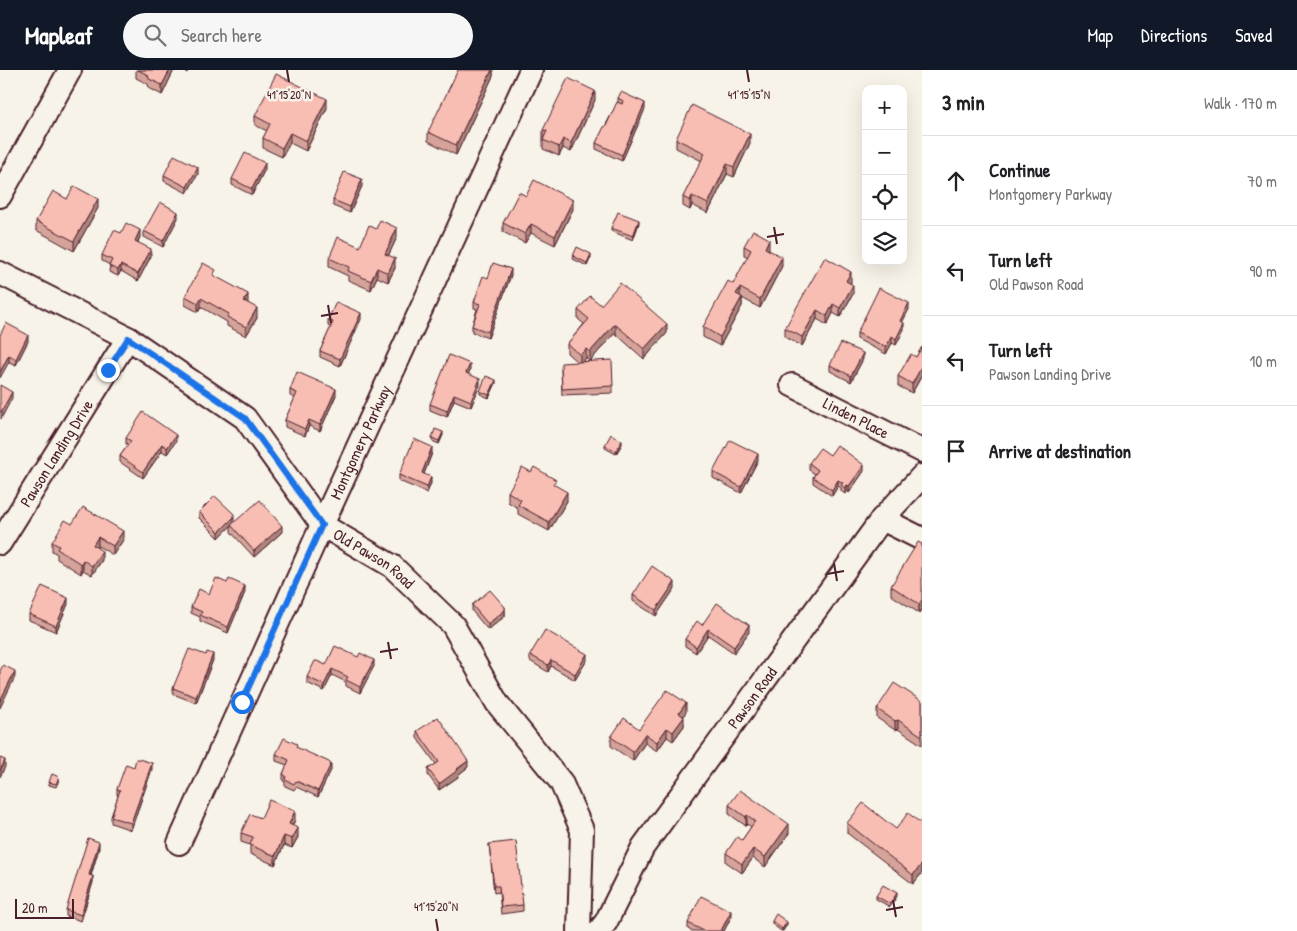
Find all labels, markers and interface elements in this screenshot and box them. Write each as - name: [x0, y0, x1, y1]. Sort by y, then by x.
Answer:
- search box: [123, 13, 473, 58]
- text: Mapleaf: [25, 19, 93, 51]
- icon: search: [141, 21, 169, 49]
- text: Search here: [181, 22, 262, 48]
- text: Map: [1088, 23, 1113, 48]
- text: Directions: [1141, 23, 1207, 48]
- text: Saved: [1235, 23, 1272, 48]
- map controls: [862, 85, 907, 265]
- button: +: [862, 85, 907, 130]
- text: 41°15'20"N: [267, 86, 311, 103]
- text: 41°15'15"N: [728, 86, 770, 103]
- text: 3 min: [942, 88, 985, 117]
- text: Walk · 170 m: [1204, 92, 1277, 114]
- button: −: [862, 130, 907, 175]
- text: Continue: [989, 157, 1050, 183]
- icon: ahead: [942, 167, 970, 195]
- text: 70 m: [1247, 170, 1277, 192]
- button: locate: [862, 175, 907, 220]
- text: Montgomery Parkway: [989, 183, 1112, 205]
- button: layers: [862, 220, 907, 265]
- text: Turn left: [989, 247, 1052, 273]
- icon: left: [942, 257, 970, 285]
- text: 90 m: [1249, 260, 1277, 282]
- text: Old Pawson Road: [989, 273, 1083, 295]
- text: Turn left: [989, 337, 1052, 363]
- icon: left: [942, 347, 970, 375]
- text: 10 m: [1249, 350, 1277, 372]
- route end: [97, 359, 120, 382]
- text: Pawson Landing Drive: [989, 363, 1111, 385]
- street label: Montgomery Parkway: [324, 381, 396, 503]
- street label: Linden Place: [819, 392, 893, 444]
- street label: Pawson Landing Drive: [14, 395, 98, 511]
- icon: arrive: [942, 437, 970, 465]
- text: Arrive at destination: [989, 438, 1131, 464]
- street label: Old Pawson Road: [329, 523, 420, 593]
- street label: Pawson Road: [722, 662, 782, 733]
- route start: [231, 691, 254, 714]
- scale bar: [15, 896, 74, 919]
- text: 20 m: [22, 898, 48, 917]
- text: 41°15'20"N: [414, 898, 458, 915]

